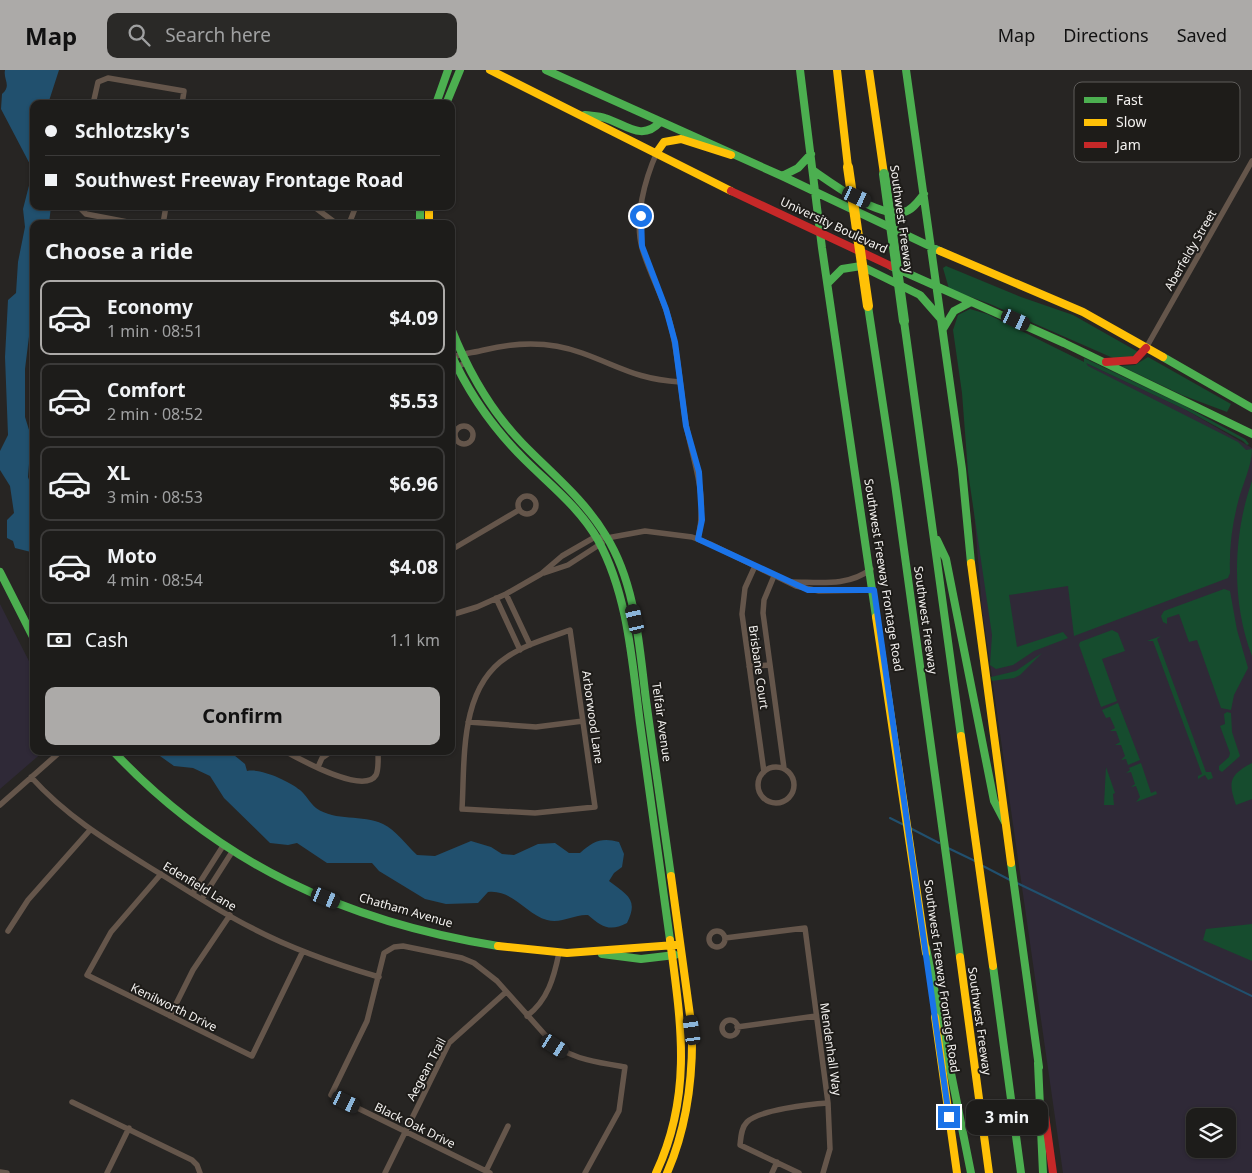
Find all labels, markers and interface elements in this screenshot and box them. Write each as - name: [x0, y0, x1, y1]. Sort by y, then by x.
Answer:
- search box: [107, 13, 457, 58]
- text: Map: [25, 19, 77, 52]
- icon: search: [125, 21, 153, 49]
- text: Search here: [165, 22, 271, 48]
- text: Map: [998, 23, 1035, 47]
- text: Directions: [1063, 23, 1149, 47]
- text: Saved: [1177, 23, 1227, 47]
- legend: [1074, 82, 1240, 162]
- text: Fast: [1116, 90, 1143, 109]
- text: Slow: [1116, 112, 1147, 131]
- text: Schlotzsky's: [75, 118, 190, 144]
- text: Jam: [1114, 135, 1141, 154]
- street label: Southwest Freeway: [886, 164, 918, 275]
- text: Southwest Freeway Frontage Road: [75, 167, 403, 193]
- car: [840, 184, 873, 210]
- street label: University Boulevard: [778, 193, 890, 257]
- route start: [630, 205, 652, 227]
- street label: Aberfeldy Street: [1160, 206, 1220, 294]
- text: Choose a ride: [45, 235, 193, 265]
- text: Economy: [107, 294, 193, 320]
- icon: car: [47, 295, 92, 340]
- text: $4.09: [389, 305, 438, 331]
- car: [999, 307, 1032, 333]
- text: 1 min · 08:51: [107, 320, 203, 342]
- text: Comfort: [107, 377, 186, 403]
- icon: car: [47, 378, 92, 423]
- text: $5.53: [389, 388, 438, 414]
- text: 2 min · 08:52: [107, 403, 203, 425]
- text: XL: [107, 460, 130, 486]
- icon: car: [47, 461, 92, 506]
- text: $6.96: [389, 471, 438, 497]
- street label: Southwest Freeway Frontage Road: [860, 477, 908, 673]
- text: 3 min · 08:53: [107, 486, 203, 508]
- text: Moto: [107, 543, 157, 569]
- icon: car: [47, 544, 92, 589]
- text: $4.08: [389, 554, 438, 580]
- street label: Southwest Freeway: [910, 565, 942, 676]
- text: 4 min · 08:54: [107, 569, 203, 591]
- car: [624, 603, 645, 635]
- street label: Brisbane Court: [745, 624, 773, 711]
- icon: cash: [45, 626, 73, 654]
- text: Cash: [85, 627, 129, 653]
- text: 1.1 km: [390, 629, 440, 651]
- street label: Arborwood Lane: [578, 669, 608, 765]
- street label: Telfair Avenue: [648, 681, 676, 763]
- button: Confirm: [45, 687, 440, 745]
- street label: Edenfield Lane: [160, 857, 240, 915]
- street label: Southwest Freeway Frontage Road: [920, 878, 964, 1074]
- car: [309, 885, 342, 911]
- street label: Chatham Avenue: [357, 889, 455, 932]
- street label: Southwest Freeway: [964, 966, 996, 1077]
- street label: Kenilworth Drive: [128, 979, 220, 1035]
- street label: Mendenhall Way: [816, 1001, 846, 1098]
- car: [682, 1014, 701, 1046]
- car: [538, 1032, 571, 1060]
- street label: Aegean Trail: [402, 1034, 450, 1104]
- car: [329, 1089, 362, 1115]
- street label: Black Oak Drive: [372, 1098, 459, 1152]
- callout: 3 min: [966, 1100, 1049, 1134]
- route end: [938, 1106, 960, 1128]
- text: 3 min: [985, 1106, 1029, 1128]
- map controls: [1186, 1108, 1236, 1158]
- button: layers: [1186, 1108, 1236, 1158]

